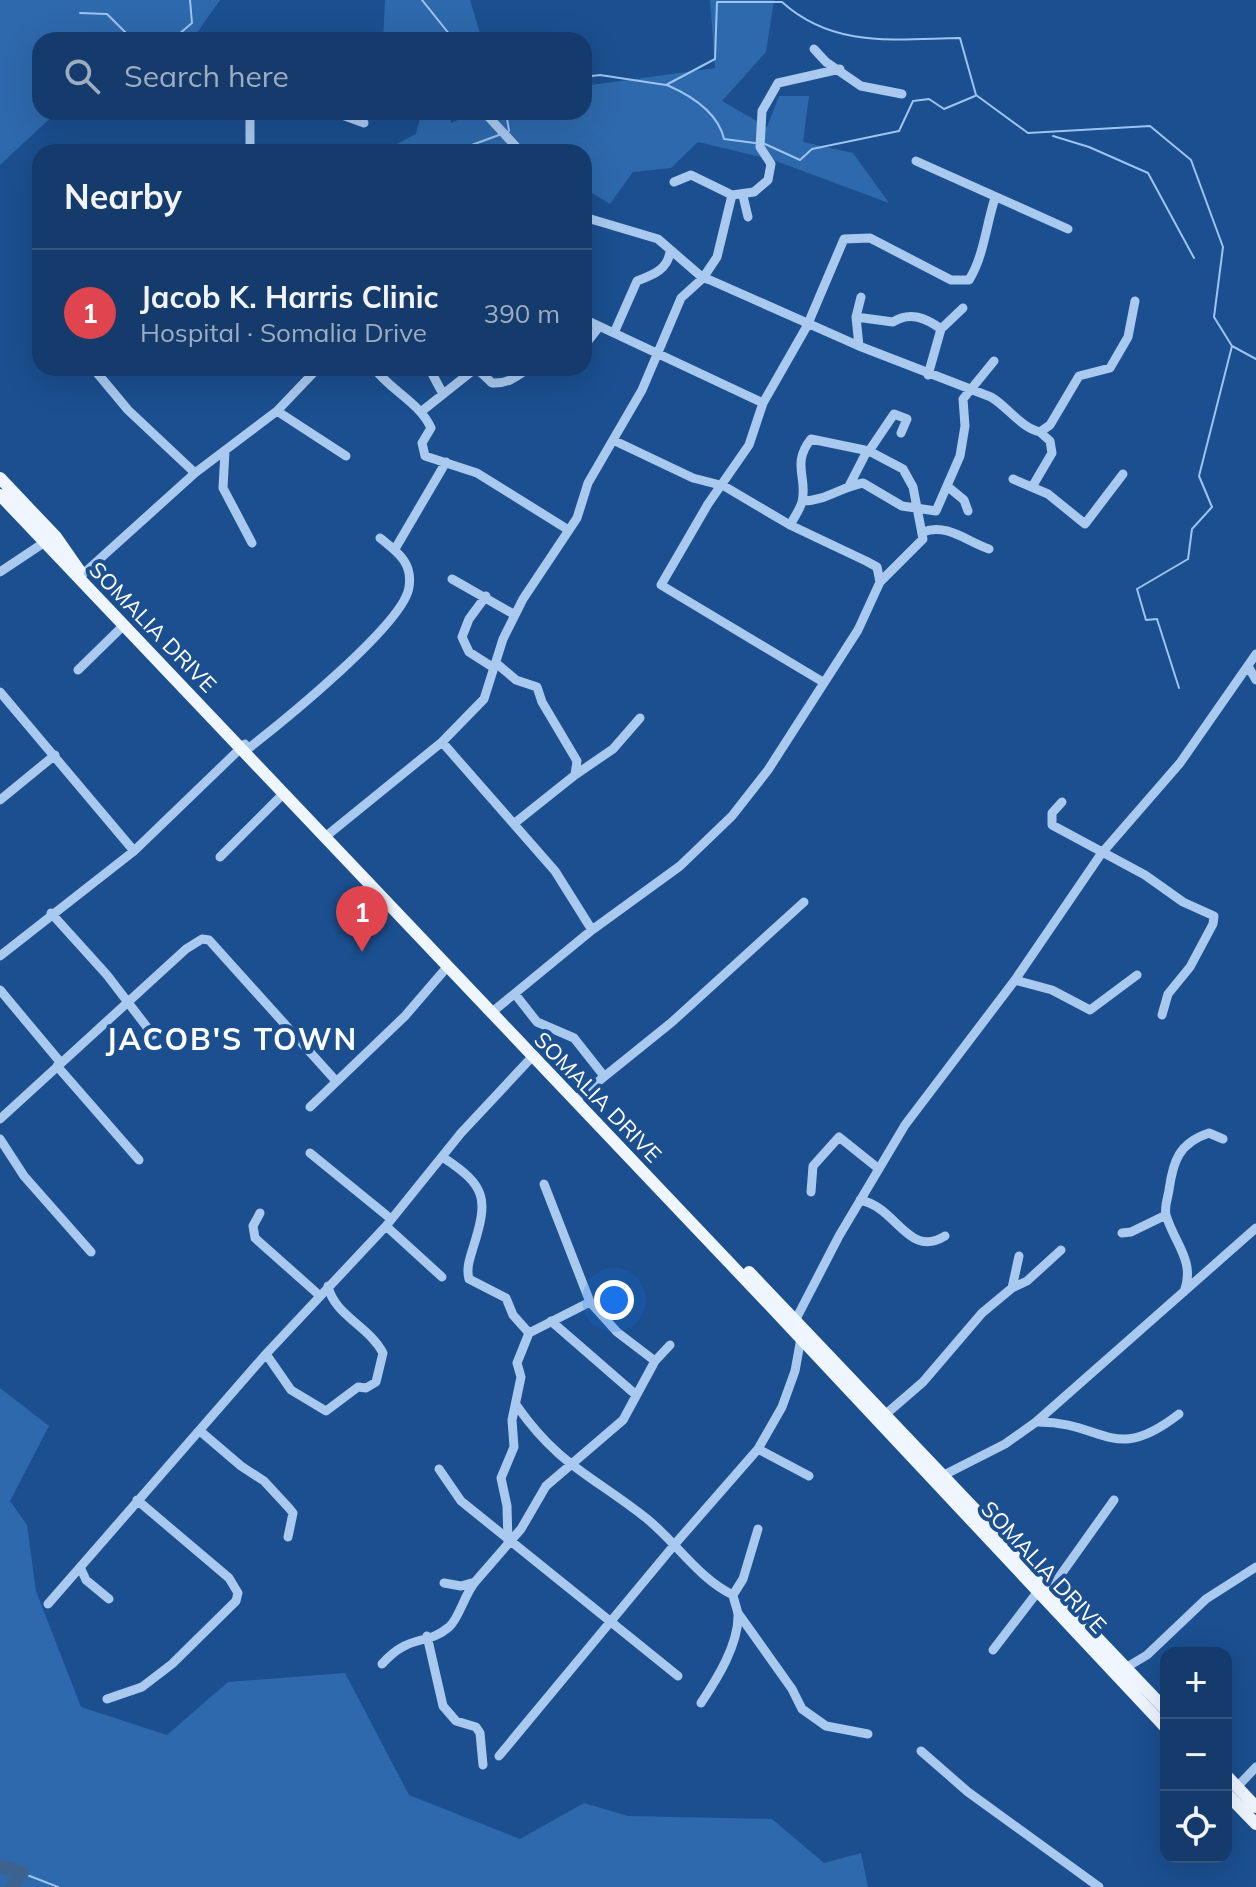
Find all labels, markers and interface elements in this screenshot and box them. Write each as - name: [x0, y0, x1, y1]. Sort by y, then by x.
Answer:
- search box: [32, 32, 592, 120]
- icon: search: [60, 54, 104, 98]
- text: Search here: [124, 57, 289, 95]
- text: Nearby: [64, 175, 182, 218]
- text: Jacob K. Harris Clinic: [140, 278, 439, 316]
- text: 1: [82, 297, 98, 330]
- text: 390 m: [484, 297, 560, 330]
- text: Hospital · Somalia Drive: [140, 316, 427, 349]
- street label: SOMALIA DRIVE: [84, 556, 222, 698]
- pin: 1: [336, 886, 388, 952]
- district label: JACOB'S TOWN: [106, 1020, 358, 1058]
- street label: SOMALIA DRIVE: [529, 1026, 667, 1168]
- your location: [594, 1280, 634, 1320]
- street label: SOMALIA DRIVE: [975, 1495, 1113, 1639]
- map controls: [1160, 1647, 1232, 1863]
- button: +: [1160, 1647, 1232, 1719]
- button: −: [1160, 1719, 1232, 1791]
- button: locate: [1160, 1791, 1232, 1863]

